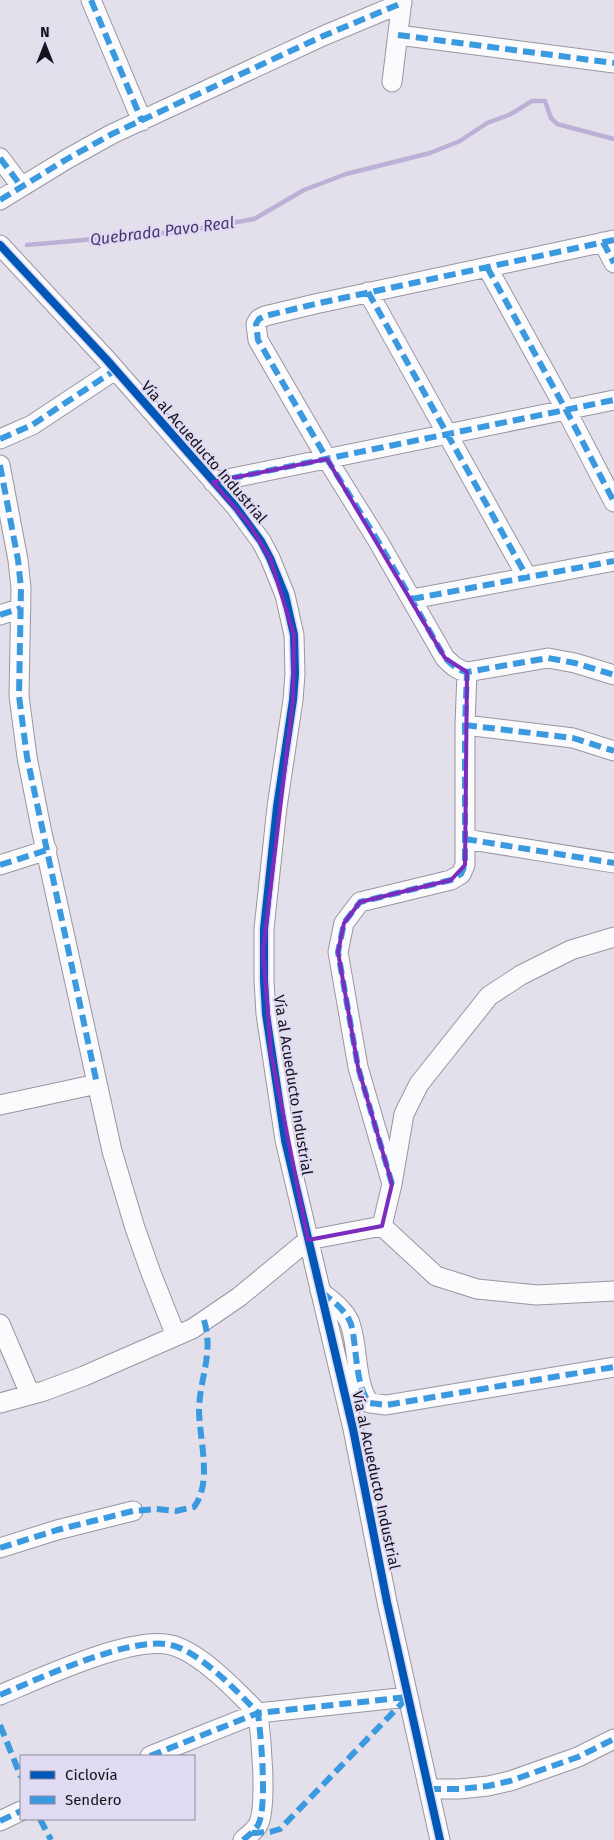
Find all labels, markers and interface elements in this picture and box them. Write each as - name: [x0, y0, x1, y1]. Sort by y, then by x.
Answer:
- north arrow: [20, 20, 70, 70]
- text: N: [40, 24, 50, 41]
- water label: Quebrada Pavo Real: [89, 213, 235, 249]
- street label: Vía al Acueducto Industrial: [137, 377, 271, 527]
- street label: Vía al Acueducto Industrial: [270, 994, 316, 1177]
- street label: Vía al Acueducto Industrial: [348, 1389, 404, 1572]
- legend: [20, 1755, 195, 1820]
- text: Ciclovía: [65, 1766, 118, 1784]
- text: Sendero: [65, 1791, 121, 1809]

